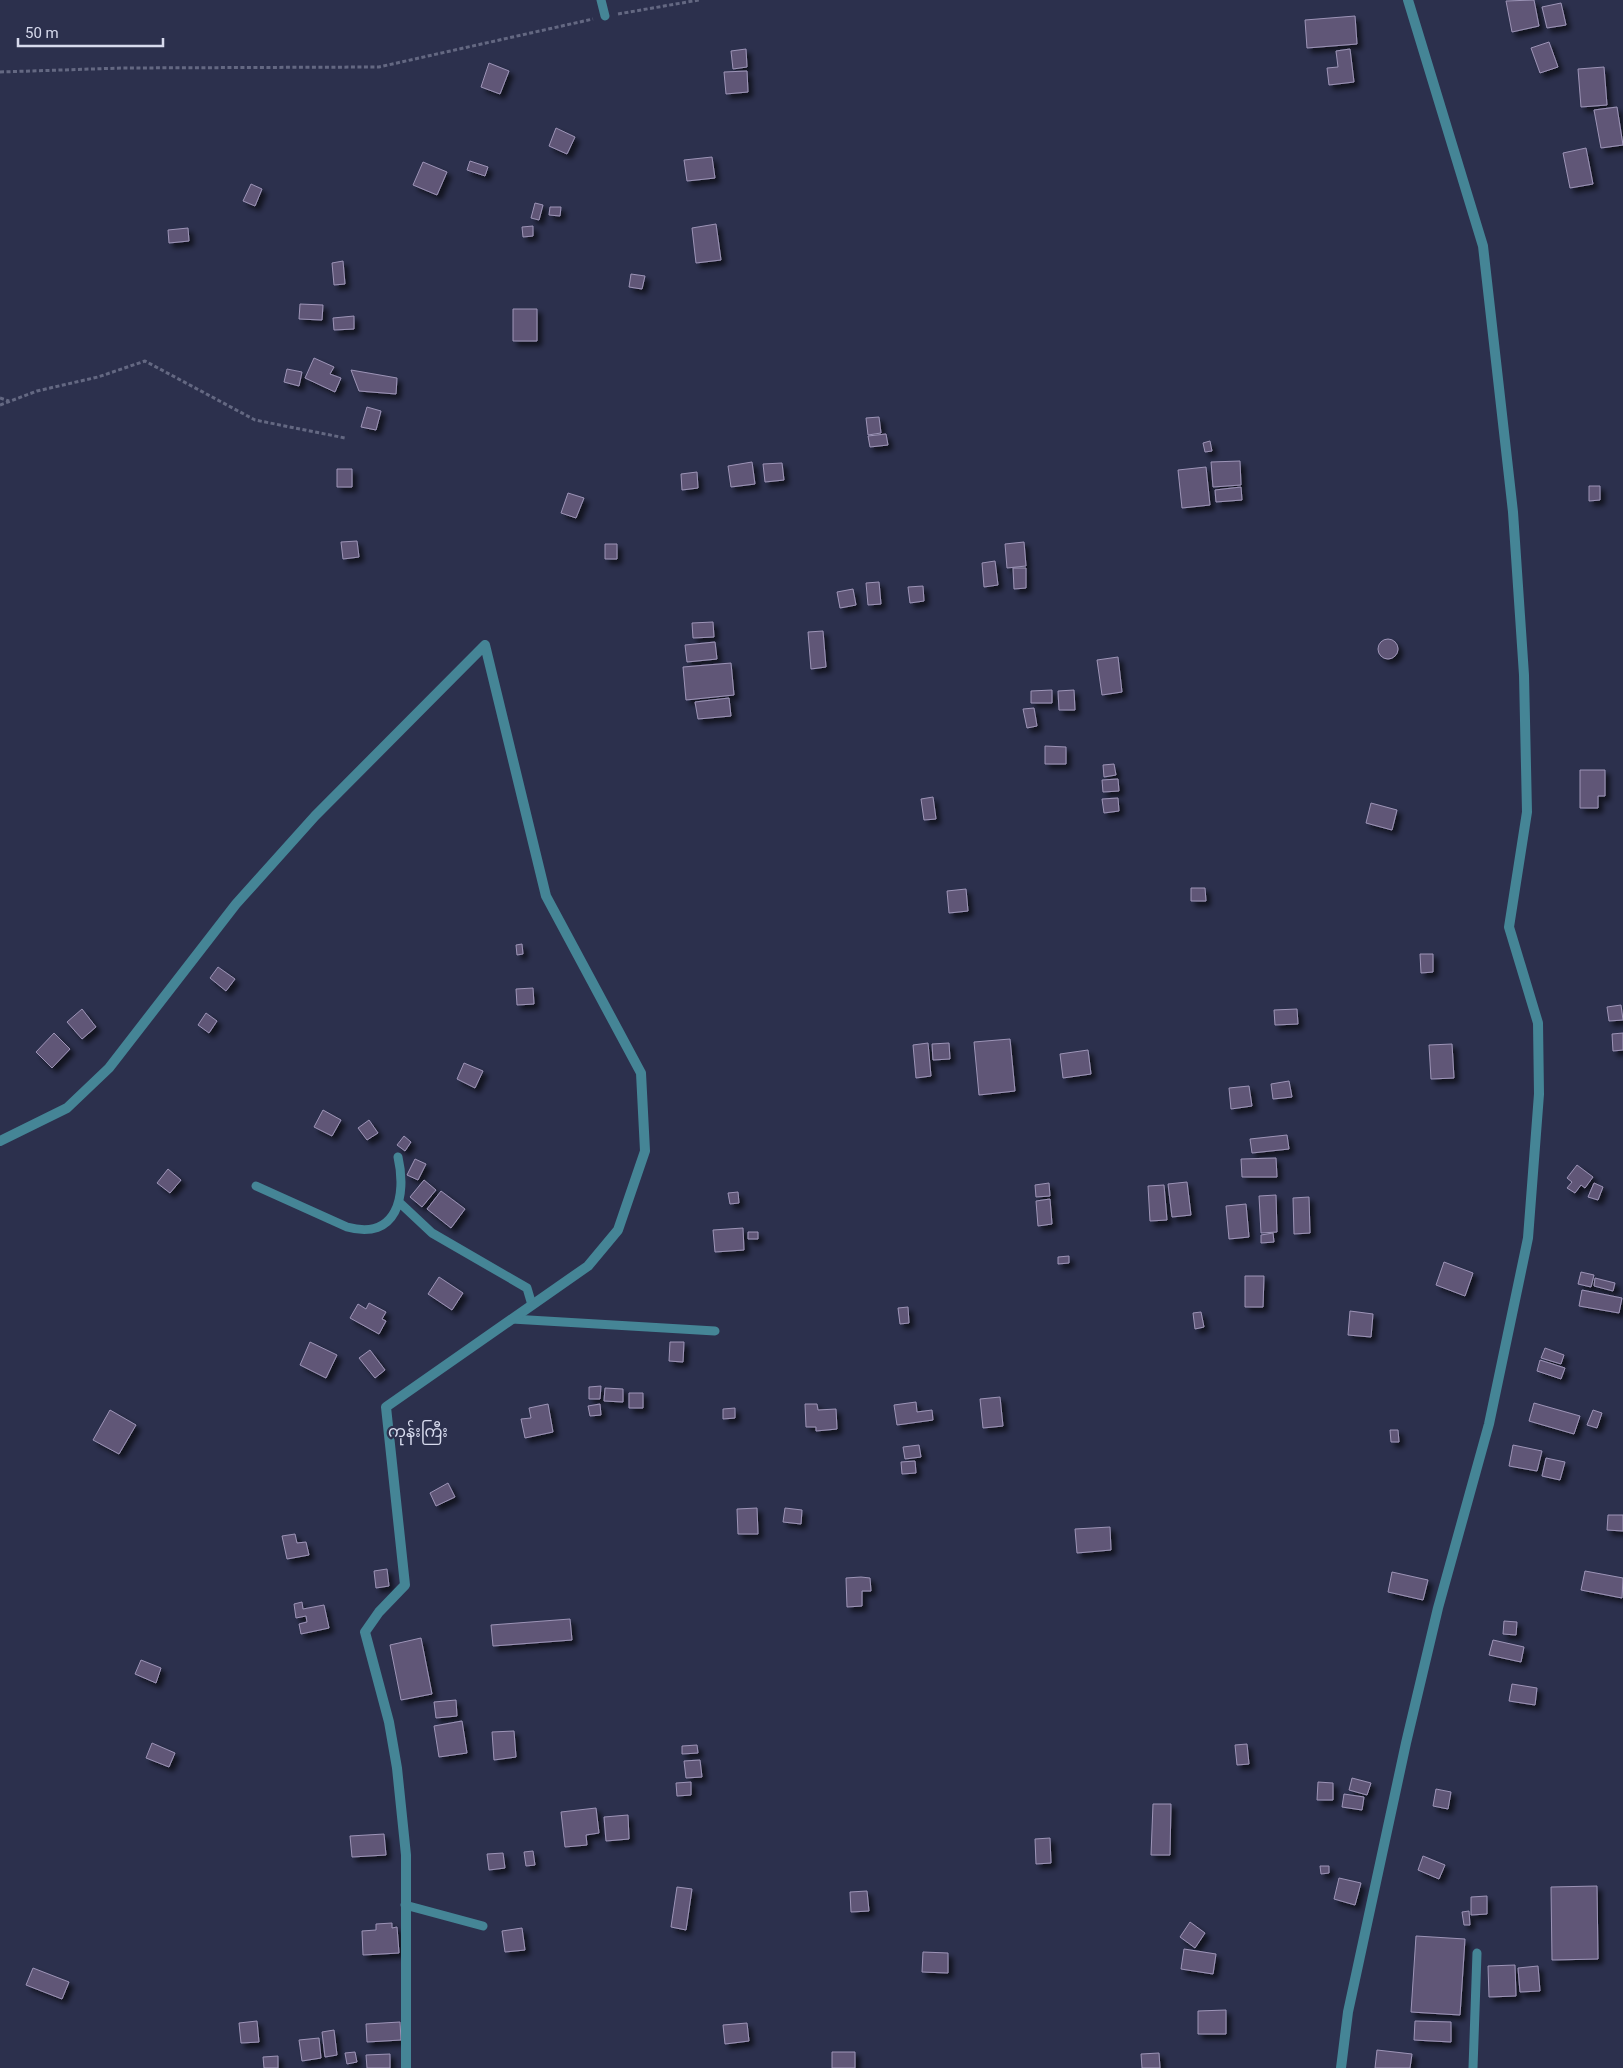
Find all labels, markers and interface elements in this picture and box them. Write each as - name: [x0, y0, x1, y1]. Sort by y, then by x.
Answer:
- scale bar: [18, 15, 162, 47]
- text: 50 m: [25, 24, 59, 42]
- district label: ကုန်းကြီး: [388, 1420, 448, 1446]

